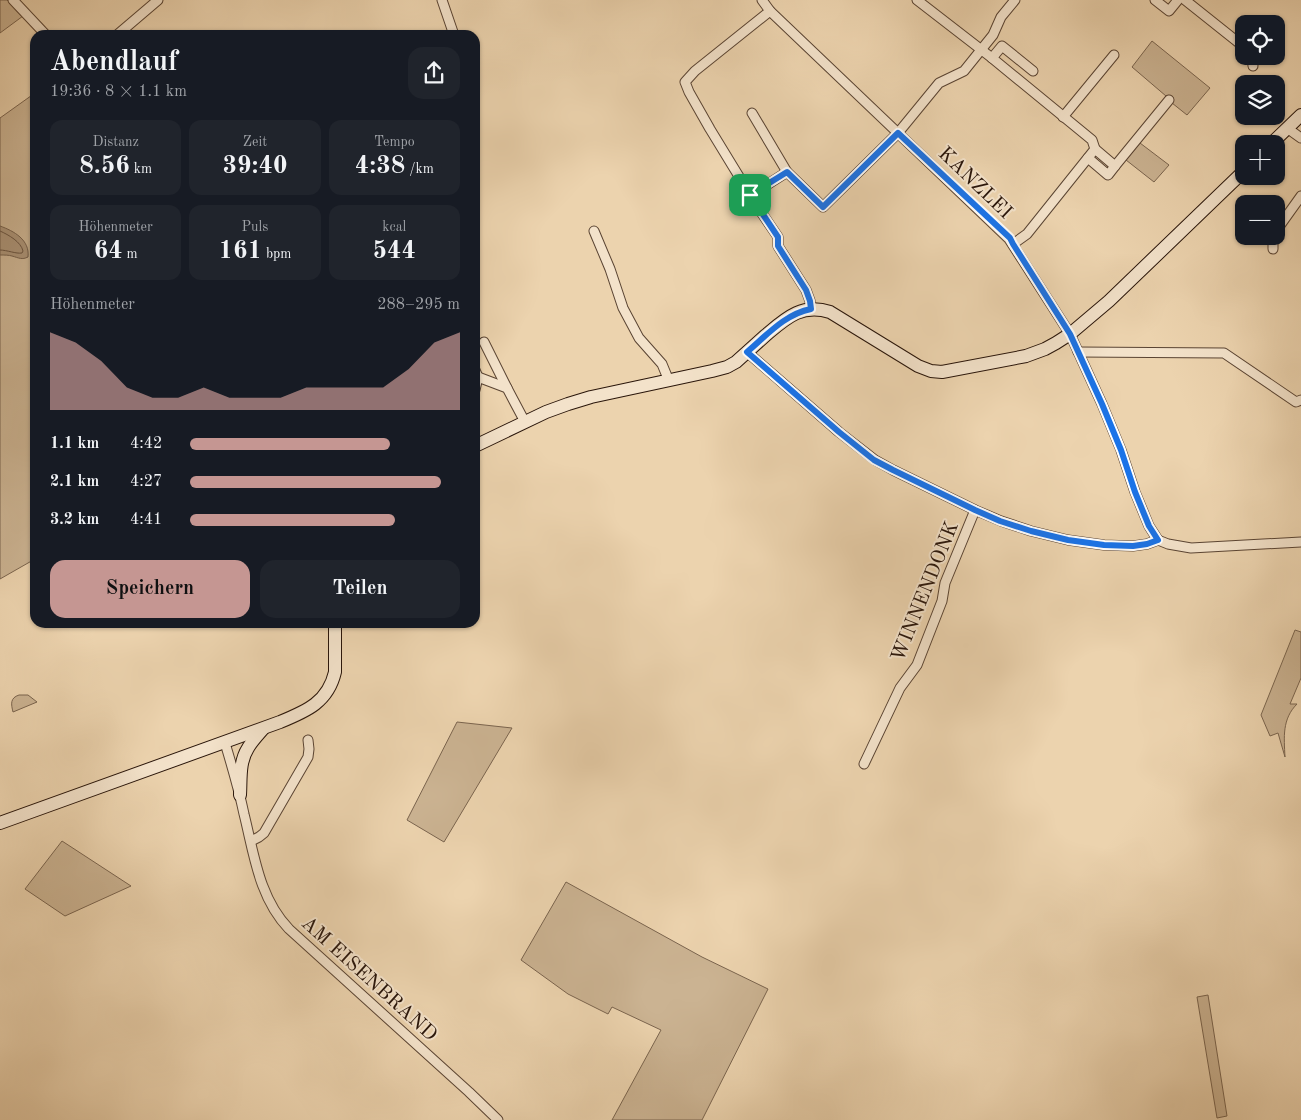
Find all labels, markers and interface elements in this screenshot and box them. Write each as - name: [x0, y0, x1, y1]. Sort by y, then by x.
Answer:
- map controls: [1235, 15, 1285, 245]
- button: locate: [1235, 15, 1285, 65]
- button: share: [408, 47, 460, 99]
- text: Abendlauf: [50, 49, 178, 77]
- button: layers: [1235, 75, 1285, 125]
- text: 19:36 · 8 × 1.1 km: [50, 84, 187, 100]
- text: Distanz: [93, 135, 139, 149]
- text: Zeit: [243, 135, 267, 149]
- text: Tempo: [374, 135, 415, 149]
- button: +: [1235, 135, 1285, 185]
- street label: KANZLEI: [934, 144, 1015, 223]
- text: 8.56: [79, 154, 130, 179]
- text: 39:40: [222, 154, 288, 179]
- text: 4:38: [355, 154, 405, 179]
- text: km: [130, 162, 152, 176]
- text: /km: [405, 162, 434, 176]
- pin: [729, 174, 771, 216]
- icon: arrive: [736, 181, 764, 209]
- button: −: [1235, 195, 1285, 245]
- text: Höhenmeter: [79, 220, 153, 234]
- text: Puls: [242, 220, 268, 234]
- text: kcal: [382, 220, 406, 234]
- text: 64: [94, 239, 123, 264]
- text: 161: [219, 239, 262, 264]
- text: 544: [373, 239, 416, 264]
- text: m: [123, 247, 138, 261]
- text: bpm: [262, 247, 291, 261]
- text: Höhenmeter: [50, 297, 135, 313]
- text: 288–295 m: [377, 297, 460, 313]
- text: 1.1 km: [50, 436, 99, 452]
- text: 4:42: [130, 436, 162, 452]
- text: 2.1 km: [50, 474, 99, 490]
- text: 4:27: [130, 474, 162, 490]
- text: 3.2 km: [50, 512, 99, 528]
- text: 4:41: [130, 512, 162, 528]
- street label: WINNENDONK: [889, 519, 963, 665]
- button: Speichern: [50, 560, 250, 618]
- button: Teilen: [260, 560, 460, 618]
- street label: AM EISENBRAND: [297, 913, 441, 1046]

